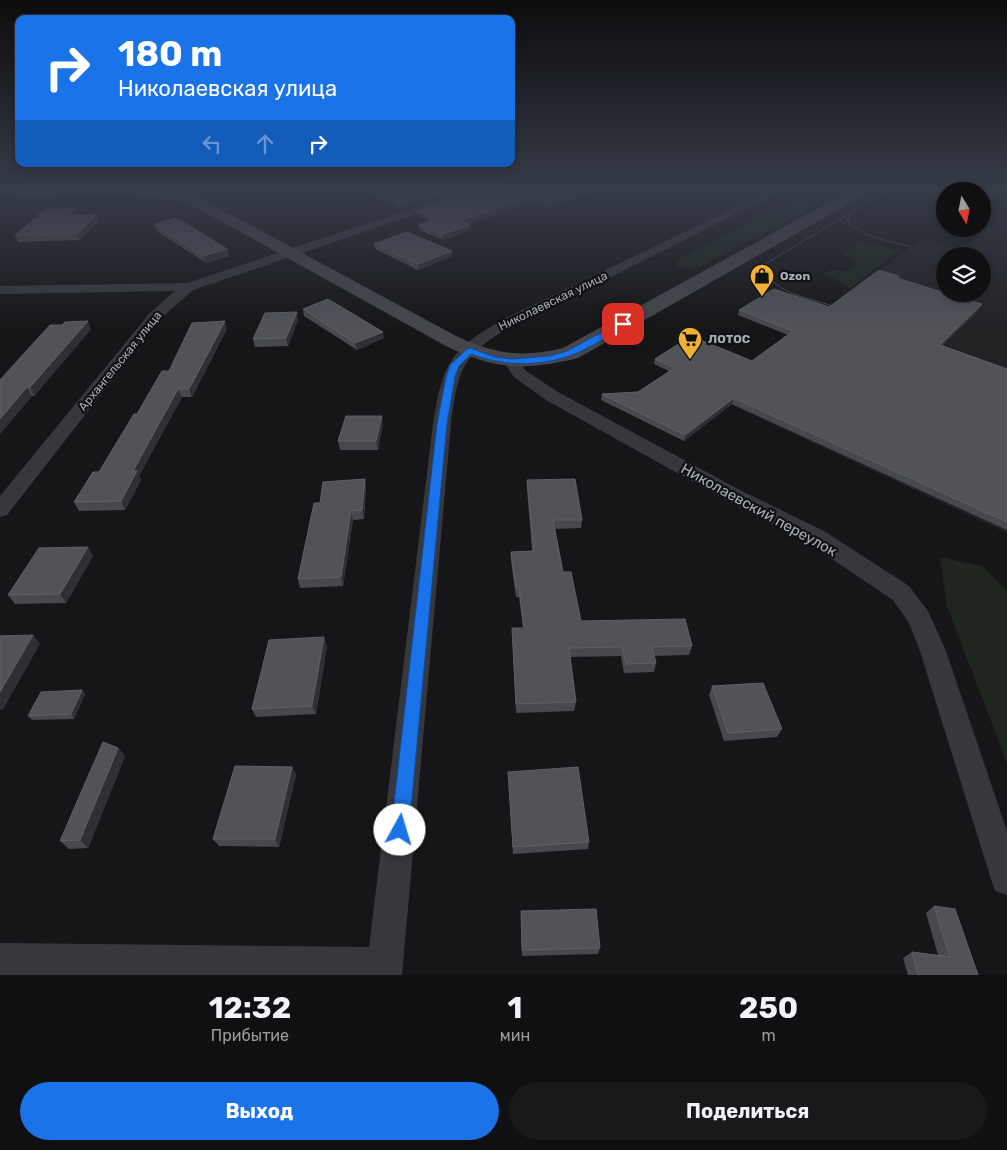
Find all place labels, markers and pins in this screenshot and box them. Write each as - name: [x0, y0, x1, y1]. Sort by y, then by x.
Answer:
- shop icon: Ozon: [749, 263, 775, 297]
- place label: Ozon: [780, 269, 810, 283]
- pin: [602, 303, 644, 345]
- supermarket icon: ЛОТОС: [677, 326, 703, 360]
- place label: ЛОТОС: [708, 332, 751, 346]

